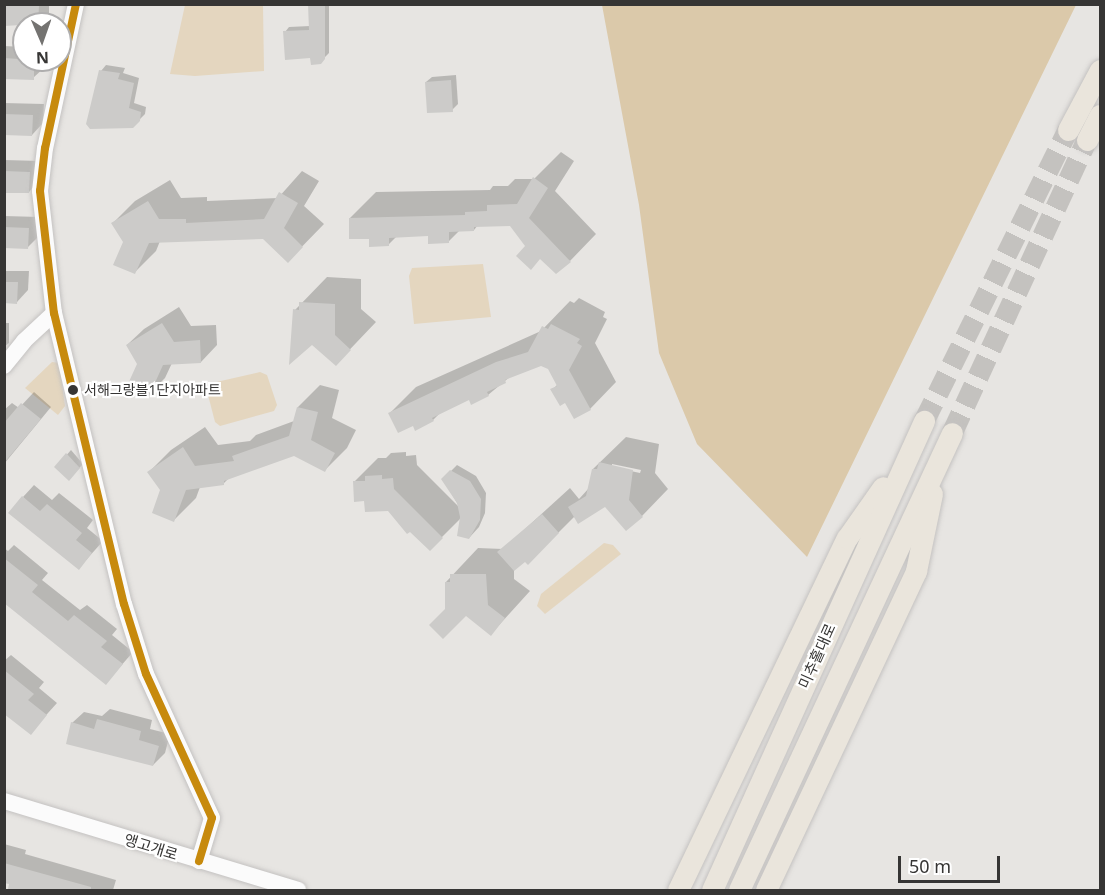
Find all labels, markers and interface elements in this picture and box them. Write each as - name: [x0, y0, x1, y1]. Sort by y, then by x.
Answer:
- north arrow: [12, 12, 72, 72]
- text: N: [36, 47, 49, 69]
- place label: 서해그랑블1단지아파트: [84, 382, 221, 398]
- marker: 서해그랑블1단지아파트: [67, 384, 79, 396]
- street label: 미추홀대로: [795, 621, 839, 691]
- street label: 앵고개로: [122, 830, 180, 864]
- scale bar: [901, 844, 1003, 882]
- text: 50 m: [909, 854, 951, 878]

